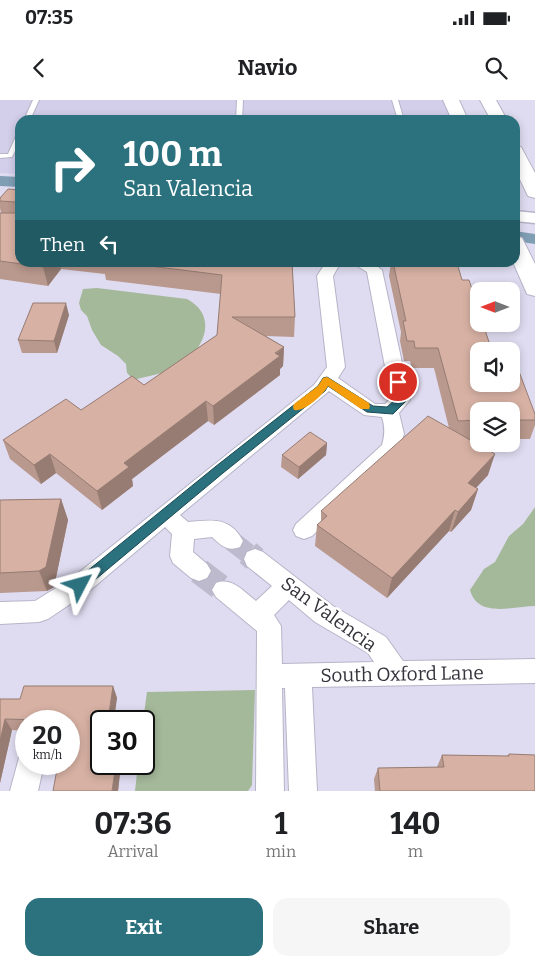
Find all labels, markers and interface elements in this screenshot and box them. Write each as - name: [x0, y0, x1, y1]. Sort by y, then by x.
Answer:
- text: 07:35: [25, 6, 73, 29]
- icon: back: [25, 54, 53, 82]
- text: Navio: [237, 54, 298, 81]
- icon: search: [482, 54, 510, 82]
- text: 100 m: [123, 133, 222, 175]
- icon: right: [40, 135, 105, 200]
- text: San Valencia: [123, 175, 253, 202]
- icon: left: [95, 230, 123, 258]
- text: Then: [40, 233, 85, 256]
- north arrow: [470, 282, 520, 332]
- map controls: [470, 282, 520, 452]
- button: sound: [470, 342, 520, 392]
- pin: [377, 361, 419, 403]
- icon: arrive: [384, 368, 412, 396]
- button: layers: [470, 402, 520, 452]
- position arrow: [53, 558, 105, 610]
- street label: San Valencia: [277, 572, 382, 657]
- street label: South Oxford Lane: [320, 661, 484, 687]
- speed limit sign: 30: [90, 710, 155, 775]
- text: 20: [33, 721, 62, 751]
- text: km/h: [33, 748, 62, 762]
- text: 07:36: [94, 806, 172, 842]
- text: 1: [274, 806, 287, 842]
- text: 140: [390, 806, 441, 842]
- text: Arrival: [108, 842, 158, 861]
- text: min: [266, 842, 296, 861]
- text: m: [408, 842, 423, 861]
- button: Exit: [25, 898, 263, 956]
- button: Share: [273, 898, 510, 956]

